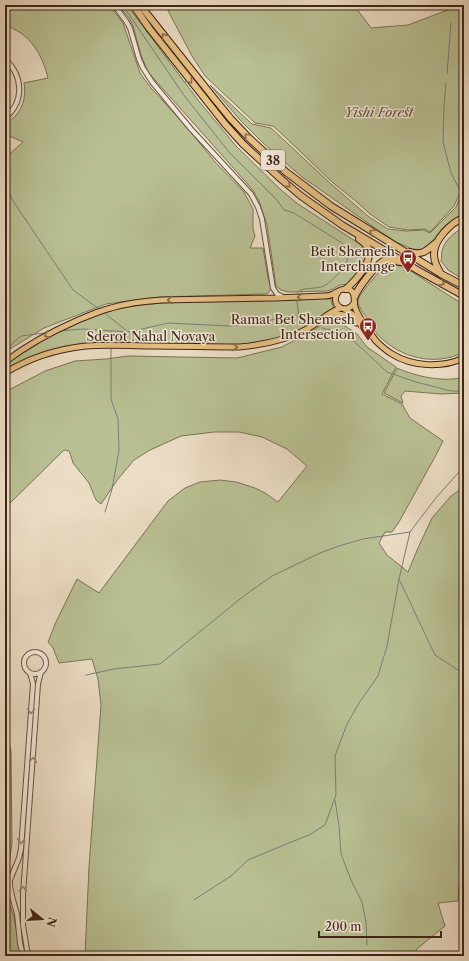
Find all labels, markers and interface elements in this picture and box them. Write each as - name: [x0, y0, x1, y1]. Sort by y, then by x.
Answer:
- one-way arrow: [162, 33, 169, 40]
- one-way arrow: [185, 76, 192, 83]
- park label: Yishi Forest: [345, 104, 414, 120]
- one-way arrow: [244, 133, 252, 141]
- road number: 38: [261, 150, 285, 170]
- one-way arrow: [284, 181, 291, 188]
- one-way arrow: [369, 229, 376, 236]
- place label: Beit Shemesh Interchange: [310, 243, 395, 274]
- bus stop icon: Beit Shemesh Interchange: [398, 248, 418, 273]
- one-way arrow: [438, 279, 445, 286]
- one-way arrow: [297, 293, 303, 302]
- one-way arrow: [167, 296, 173, 304]
- place label: Ramat Bet Shemesh Intersection: [231, 311, 355, 342]
- bus stop icon: Ramat Bet Shemesh Intersection: [358, 316, 378, 341]
- street label: Sderot Nahal Novaya: [87, 328, 216, 344]
- one-way arrow: [44, 330, 51, 338]
- one-way arrow: [232, 343, 238, 351]
- one-way arrow: [26, 708, 35, 714]
- one-way arrow: [28, 757, 37, 763]
- one-way arrow: [17, 838, 26, 844]
- one-way arrow: [19, 886, 28, 892]
- north arrow: [22, 899, 62, 939]
- scale bar: [319, 913, 441, 939]
- text: N: [43, 915, 60, 929]
- text: 200 m: [325, 919, 362, 934]

